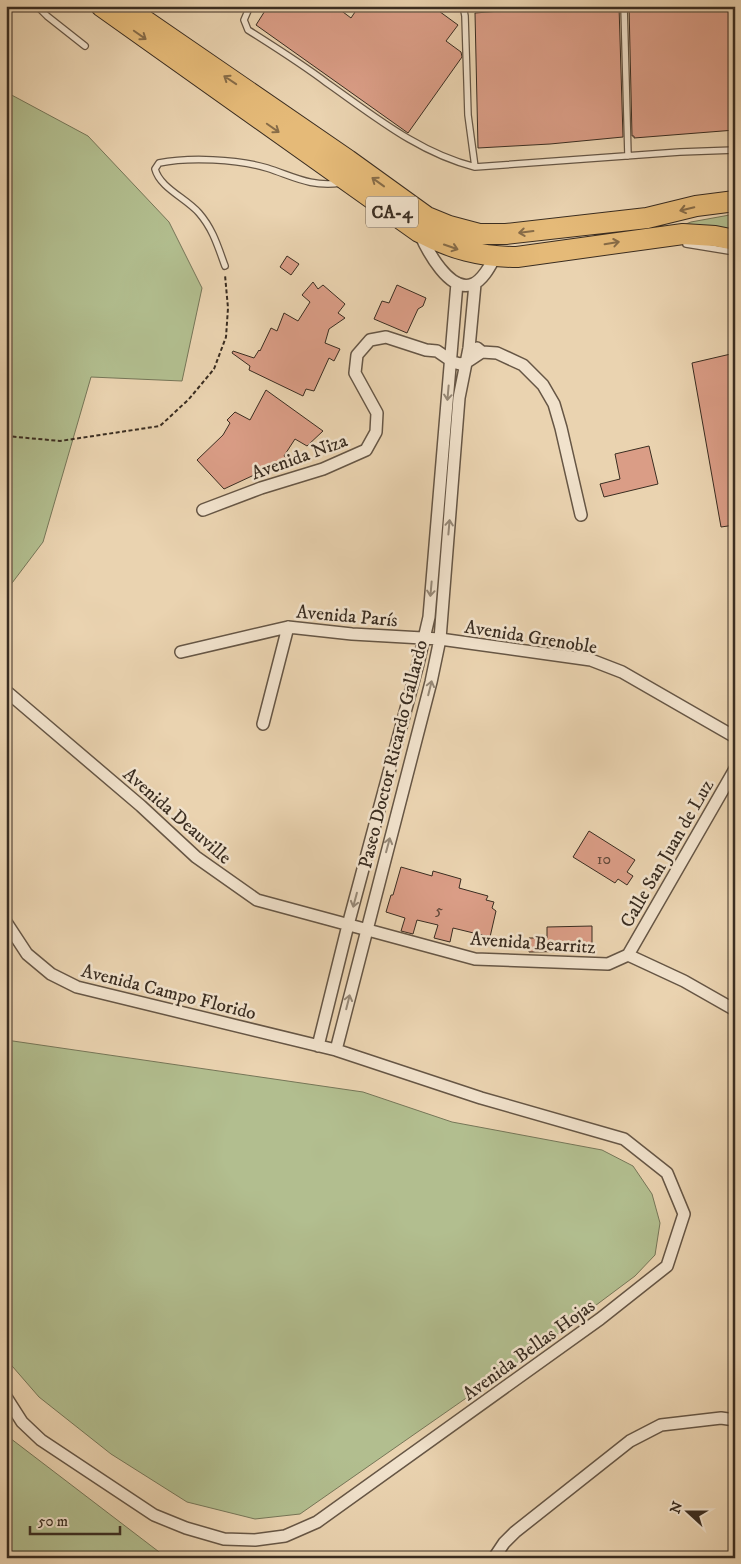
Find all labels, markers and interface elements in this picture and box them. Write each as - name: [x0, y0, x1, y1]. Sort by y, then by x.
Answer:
- one-way arrow: [133, 30, 147, 40]
- one-way arrow: [223, 74, 237, 84]
- one-way arrow: [266, 123, 280, 133]
- one-way arrow: [372, 176, 385, 187]
- road number: CA-4: [366, 196, 418, 228]
- one-way arrow: [679, 205, 695, 214]
- one-way arrow: [518, 227, 534, 237]
- one-way arrow: [603, 238, 619, 248]
- one-way arrow: [443, 243, 459, 252]
- one-way arrow: [443, 384, 452, 400]
- street label: Avenida Niza: [248, 429, 351, 485]
- one-way arrow: [444, 519, 453, 535]
- one-way arrow: [426, 581, 436, 597]
- street label: Avenida París: [295, 601, 399, 632]
- street label: Avenida Grenoble: [463, 616, 599, 659]
- street label: Paseo Doctor Ricardo Gallardo: [354, 638, 433, 871]
- one-way arrow: [426, 680, 435, 696]
- street label: Avenida Deauville: [118, 763, 236, 870]
- street label: Calle San Juan de Luz: [616, 776, 719, 932]
- one-way arrow: [384, 838, 394, 854]
- house number: 10: [597, 849, 611, 869]
- one-way arrow: [350, 891, 359, 907]
- house number: 5: [435, 900, 443, 920]
- street label: Avenida Bearritz: [469, 928, 596, 959]
- street label: Avenida Campo Florido: [79, 960, 258, 1025]
- one-way arrow: [343, 995, 353, 1011]
- street label: Avenida Bellas Hojas: [458, 1294, 600, 1406]
- north arrow: [664, 1486, 714, 1536]
- text: N: [666, 1499, 687, 1516]
- scale bar: [30, 1504, 120, 1536]
- text: 50 m: [38, 1512, 68, 1531]

